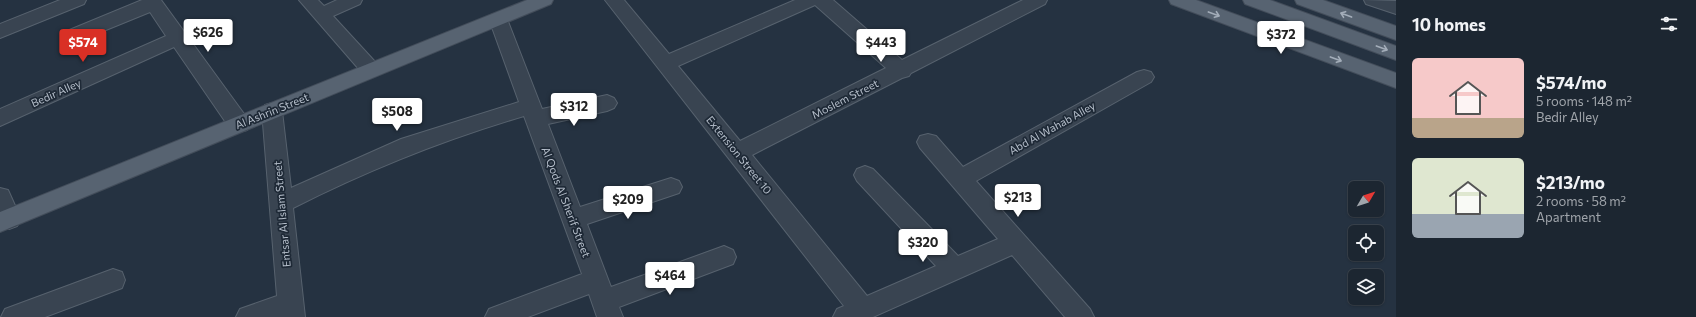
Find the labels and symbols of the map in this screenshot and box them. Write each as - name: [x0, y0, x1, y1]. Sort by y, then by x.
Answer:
- one-way arrow: [1208, 10, 1220, 18]
- one-way arrow: [1340, 11, 1353, 18]
- pin: $626: [184, 19, 232, 53]
- pin: $372: [1257, 21, 1305, 55]
- pin: $574: [59, 29, 107, 63]
- pin: $443: [857, 29, 905, 63]
- one-way arrow: [1376, 45, 1388, 53]
- one-way arrow: [1330, 55, 1342, 63]
- street label: Bedir Alley: [29, 76, 83, 109]
- street label: Moslem Street: [809, 76, 881, 121]
- street label: Al Ashrin Street: [233, 90, 311, 131]
- pin: $312: [550, 93, 598, 127]
- pin: $508: [373, 98, 421, 132]
- street label: Abd Al Wahab Alley: [1006, 98, 1097, 157]
- street label: Extension Street 10: [704, 113, 775, 196]
- street label: Al Qods Al Sherif Street: [539, 145, 594, 259]
- street label: Entsar Al Islam Street: [270, 160, 293, 268]
- north arrow: [1348, 181, 1384, 217]
- pin: $213: [994, 184, 1042, 218]
- pin: $209: [604, 186, 652, 220]
- pin: $320: [899, 229, 947, 263]
- pin: $464: [646, 262, 694, 296]

